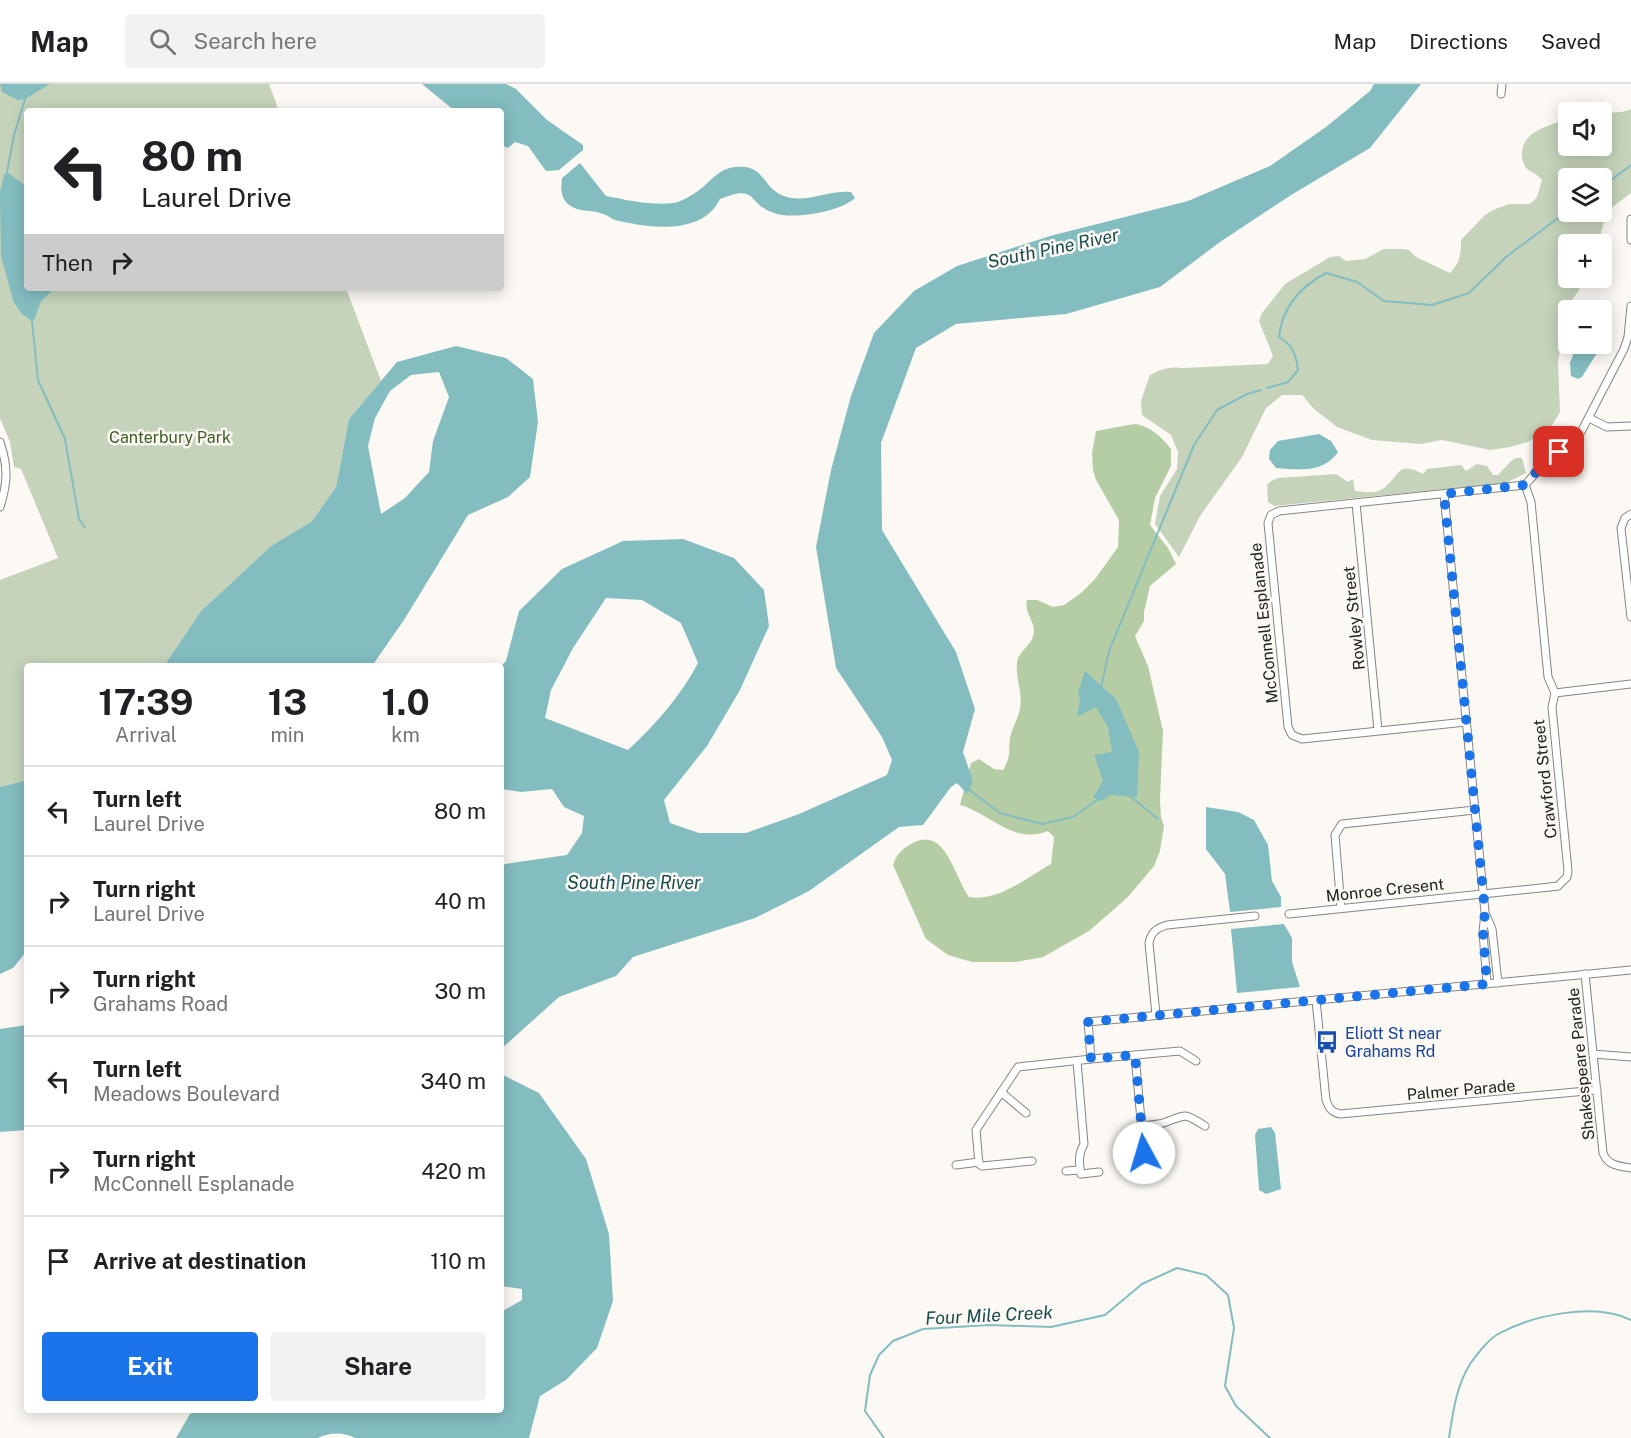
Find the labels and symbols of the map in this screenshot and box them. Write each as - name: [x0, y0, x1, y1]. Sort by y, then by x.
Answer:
- water label: South Pine River: [985, 224, 1121, 272]
- pin: [1533, 426, 1584, 477]
- park label: Canterbury Park: [109, 428, 231, 447]
- street label: McConnell Esplanade: [1246, 542, 1282, 704]
- street label: Rowley Street: [1339, 565, 1369, 671]
- street label: Crawford Street: [1529, 718, 1561, 840]
- water label: South Pine River: [567, 872, 701, 893]
- street label: Monroe Cresent: [1325, 874, 1445, 906]
- street label: Shakespeare Parade: [1564, 987, 1598, 1141]
- place label: Eliott St near Grahams Rd: [1345, 1024, 1441, 1061]
- bus stop icon: Eliott St near Grahams Rd: [1314, 1029, 1340, 1055]
- street label: Palmer Parade: [1406, 1076, 1516, 1104]
- position arrow: [1112, 1121, 1176, 1185]
- water label: Four Mile Creek: [924, 1301, 1054, 1329]

